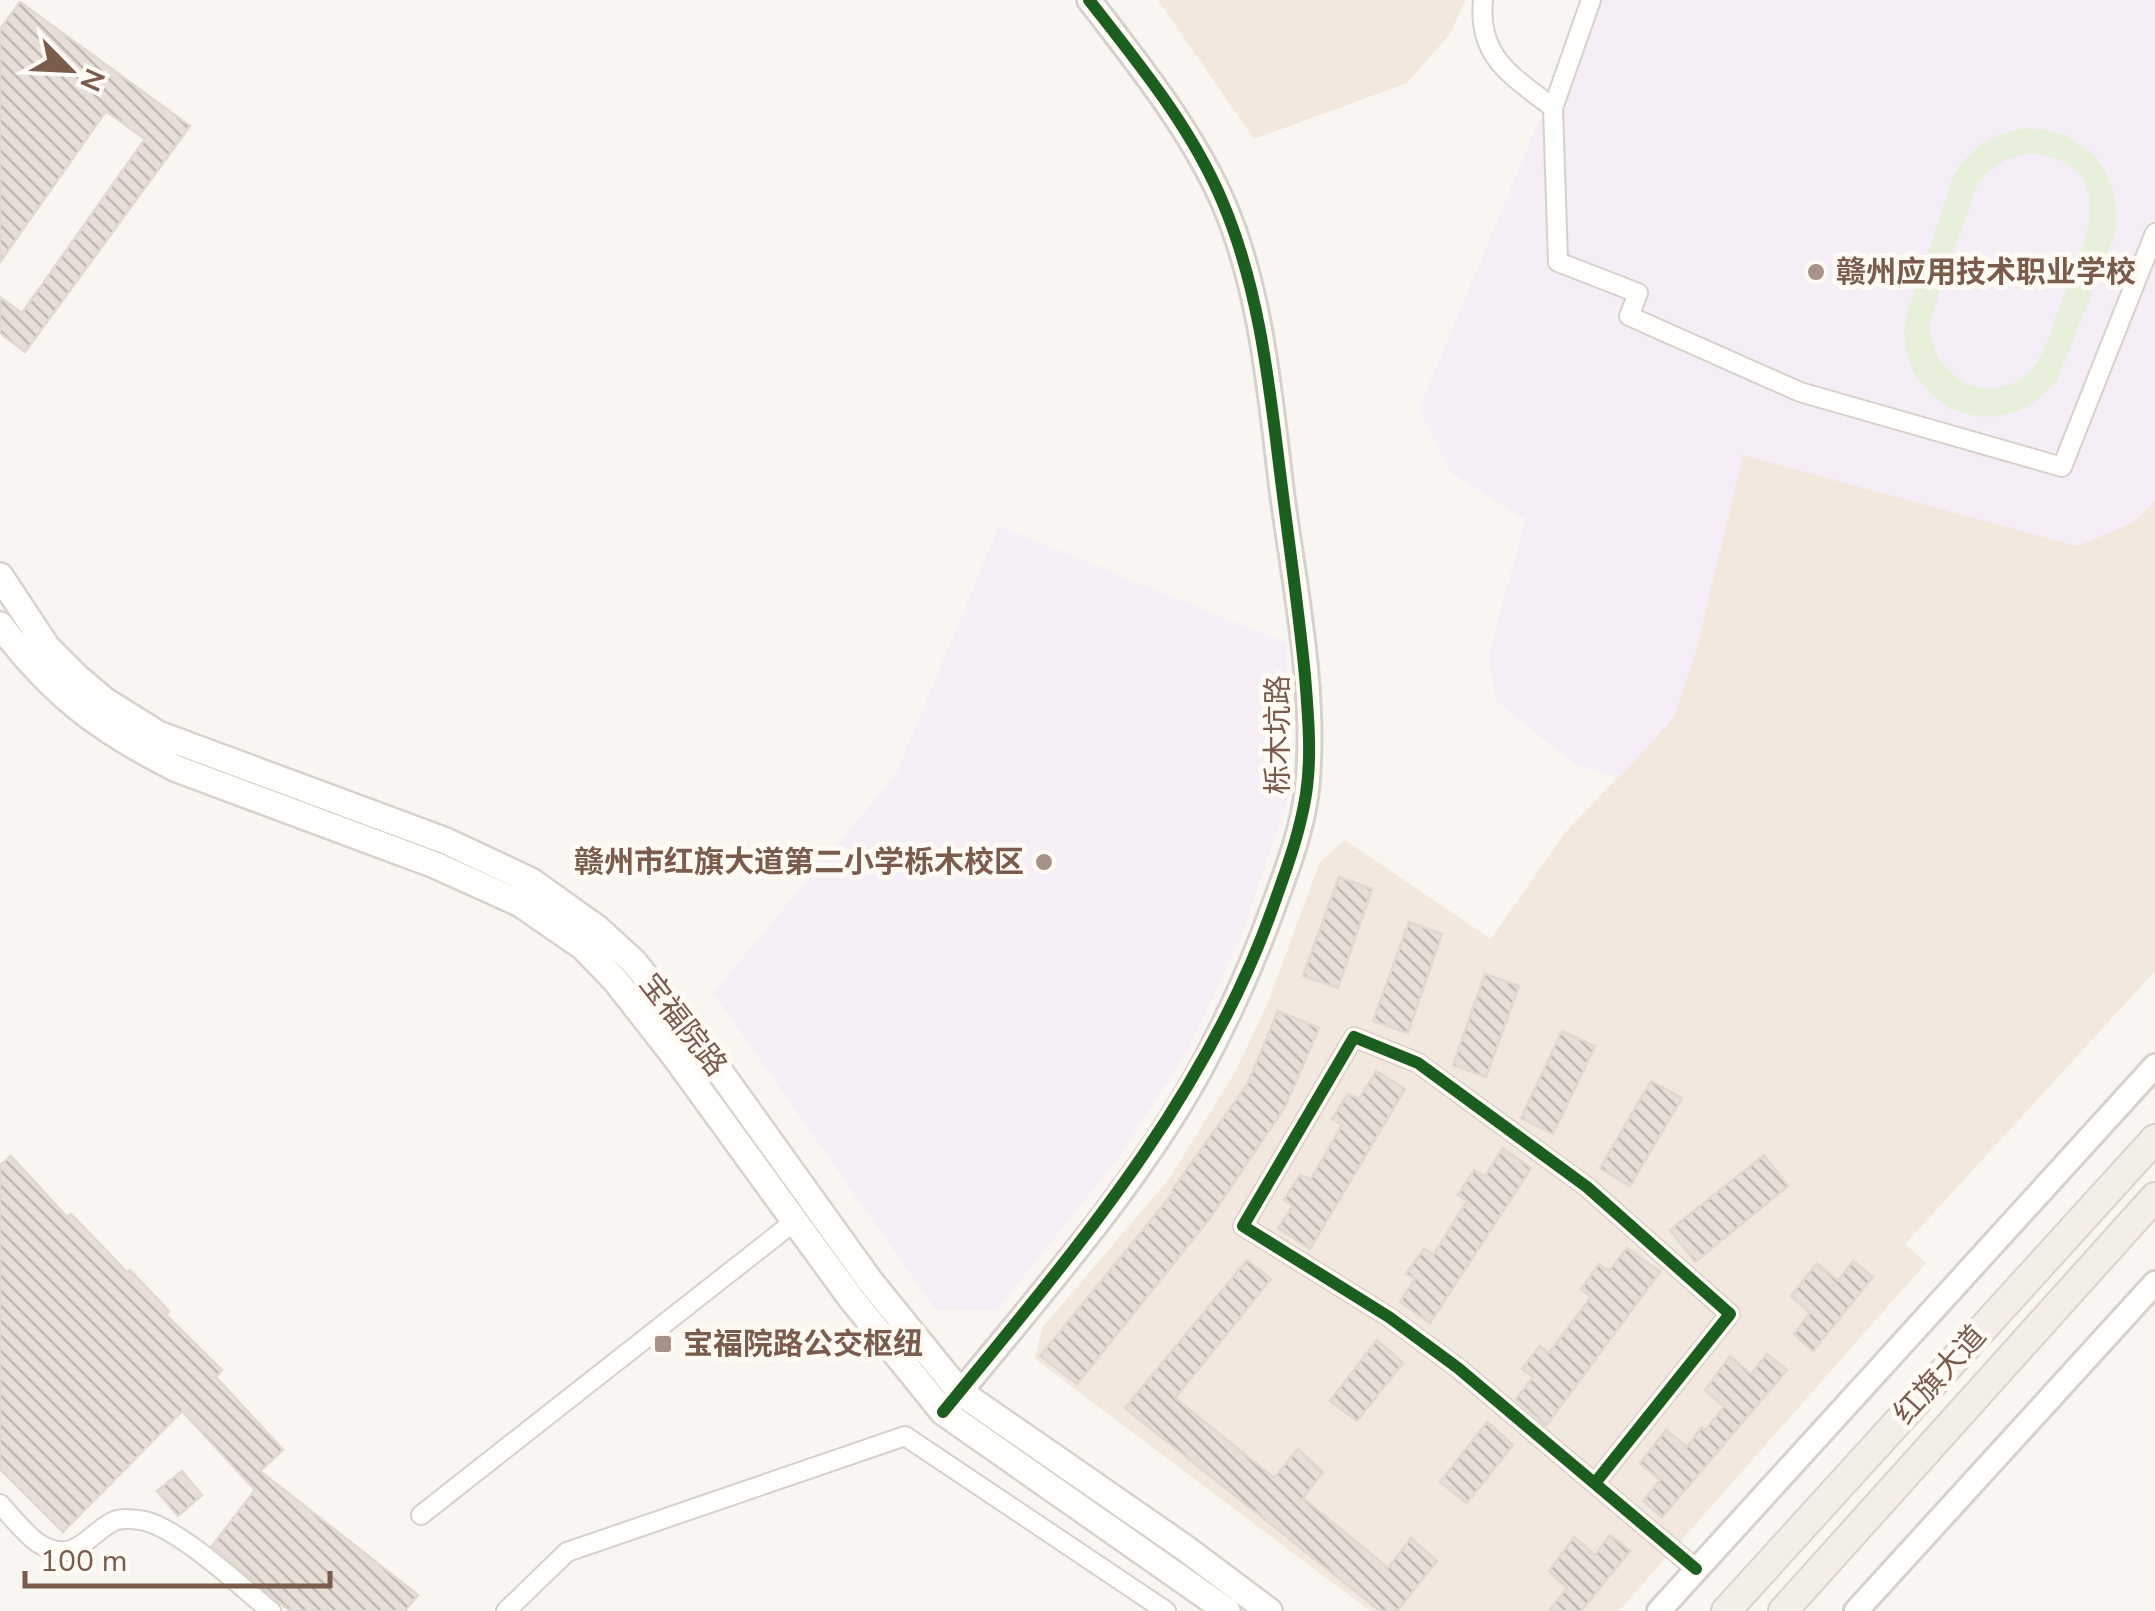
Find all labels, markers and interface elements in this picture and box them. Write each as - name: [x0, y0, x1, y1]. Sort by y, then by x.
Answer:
- north arrow: [20, 20, 120, 120]
- text: N: [70, 62, 114, 97]
- place label: 赣州应用技术职业学校: [1836, 252, 2136, 293]
- marker: 赣州应用技术职业学校: [1805, 261, 1827, 283]
- street label: 栎木坑路: [1258, 675, 1299, 795]
- place label: 赣州市红旗大道第二小学栎木校区: [574, 842, 1024, 883]
- marker: 赣州市红旗大道第二小学栎木校区: [1033, 851, 1055, 873]
- street label: 宝福院路: [630, 965, 736, 1085]
- street label: 红旗大道: [1885, 1317, 1995, 1433]
- place label: 宝福院路公交枢纽: [683, 1324, 923, 1365]
- marker: 宝福院路公交枢纽: [652, 1333, 674, 1355]
- scale bar: [25, 1526, 330, 1588]
- text: 100 m: [40, 1541, 127, 1582]

